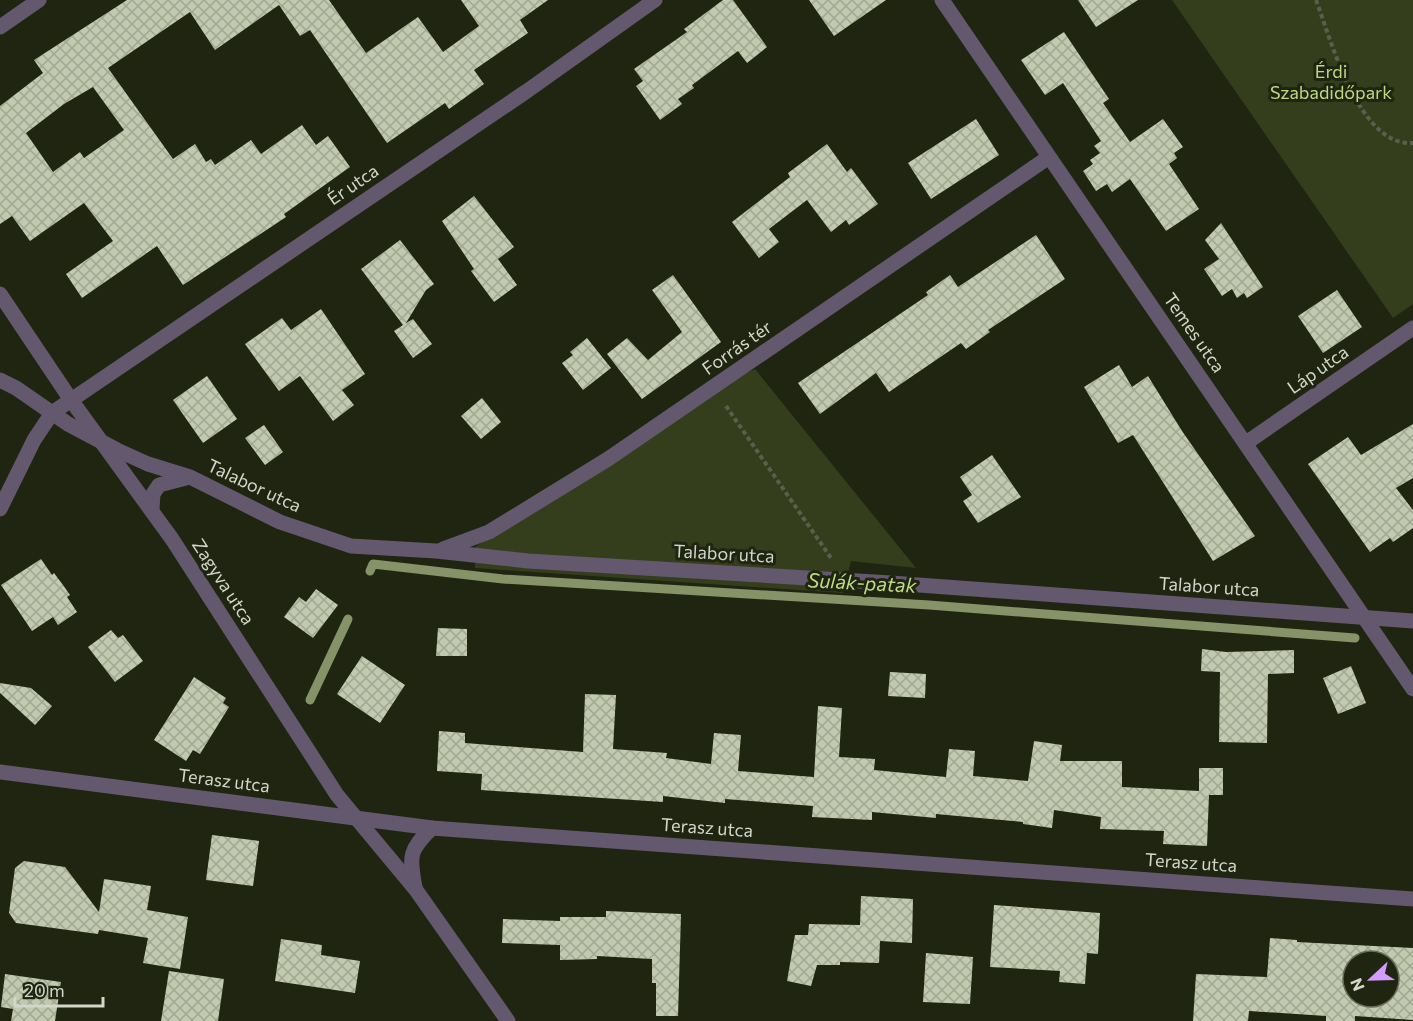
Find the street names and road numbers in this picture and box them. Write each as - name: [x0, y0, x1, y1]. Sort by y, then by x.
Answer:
- street label: Ér utca: [323, 159, 382, 209]
- street label: Temes utca: [1159, 288, 1230, 376]
- street label: Forrás tér: [697, 315, 775, 379]
- street label: Láp utca: [1283, 340, 1352, 398]
- street label: Talabor utca: [204, 454, 305, 516]
- street label: Zagyva utca: [188, 534, 260, 629]
- street label: Talabor utca: [673, 539, 775, 567]
- street label: Talabor utca: [1158, 572, 1260, 600]
- street label: Terasz utca: [177, 763, 271, 797]
- street label: Terasz utca: [660, 813, 754, 841]
- street label: Terasz utca: [1144, 848, 1238, 876]

